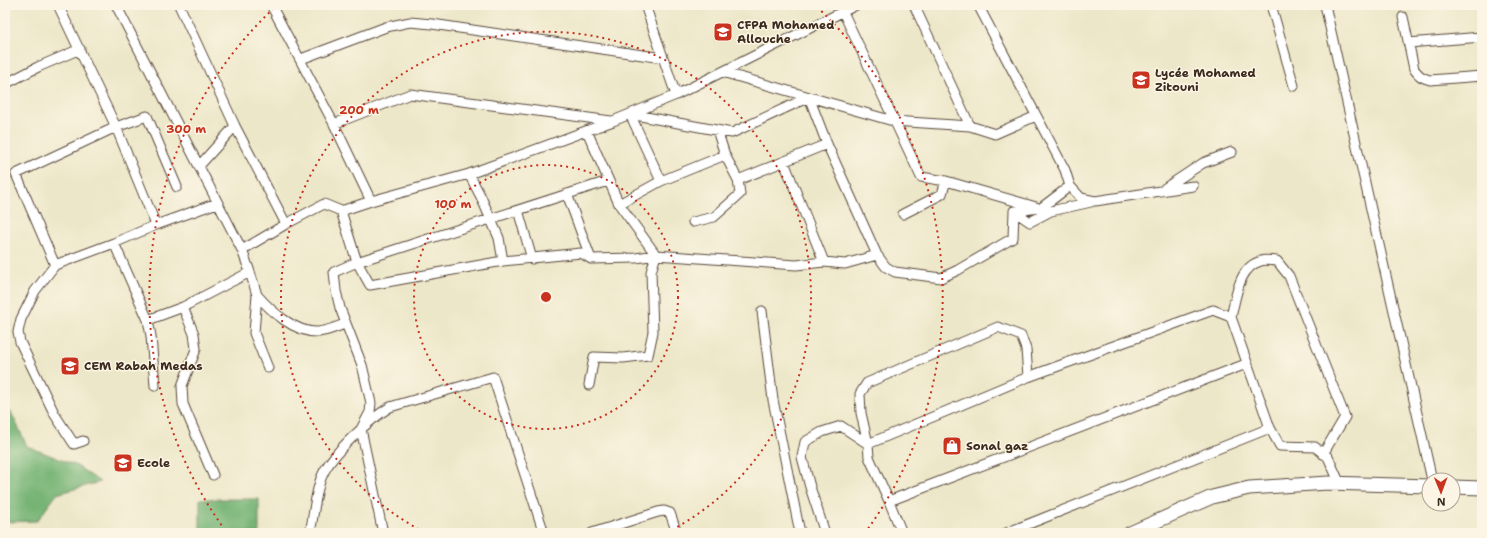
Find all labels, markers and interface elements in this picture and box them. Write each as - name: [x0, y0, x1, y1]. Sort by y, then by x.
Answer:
- place label: CFPA Mohamed Allouche: [737, 17, 834, 47]
- school or university icon: CFPA Mohamed Allouche: [712, 21, 734, 43]
- place label: Lycée Mohamed Zitouni: [1155, 65, 1256, 95]
- school or university icon: Lycée Mohamed Zitouni: [1130, 69, 1152, 91]
- text: 200 m: [339, 102, 379, 118]
- text: 300 m: [166, 121, 206, 137]
- text: 100 m: [435, 196, 472, 212]
- centre of rings: [539, 290, 553, 304]
- school or university icon: CEM Rabah Medas: [59, 355, 81, 377]
- place label: CEM Rabah Medas: [84, 358, 203, 374]
- shop icon: Sonal gaz: [941, 435, 963, 457]
- place label: Sonal gaz: [966, 438, 1029, 454]
- school or university icon: Ecole: [112, 452, 134, 474]
- place label: Ecole: [137, 455, 170, 471]
- north arrow: [1421, 472, 1461, 512]
- text: N: [1436, 494, 1446, 509]

